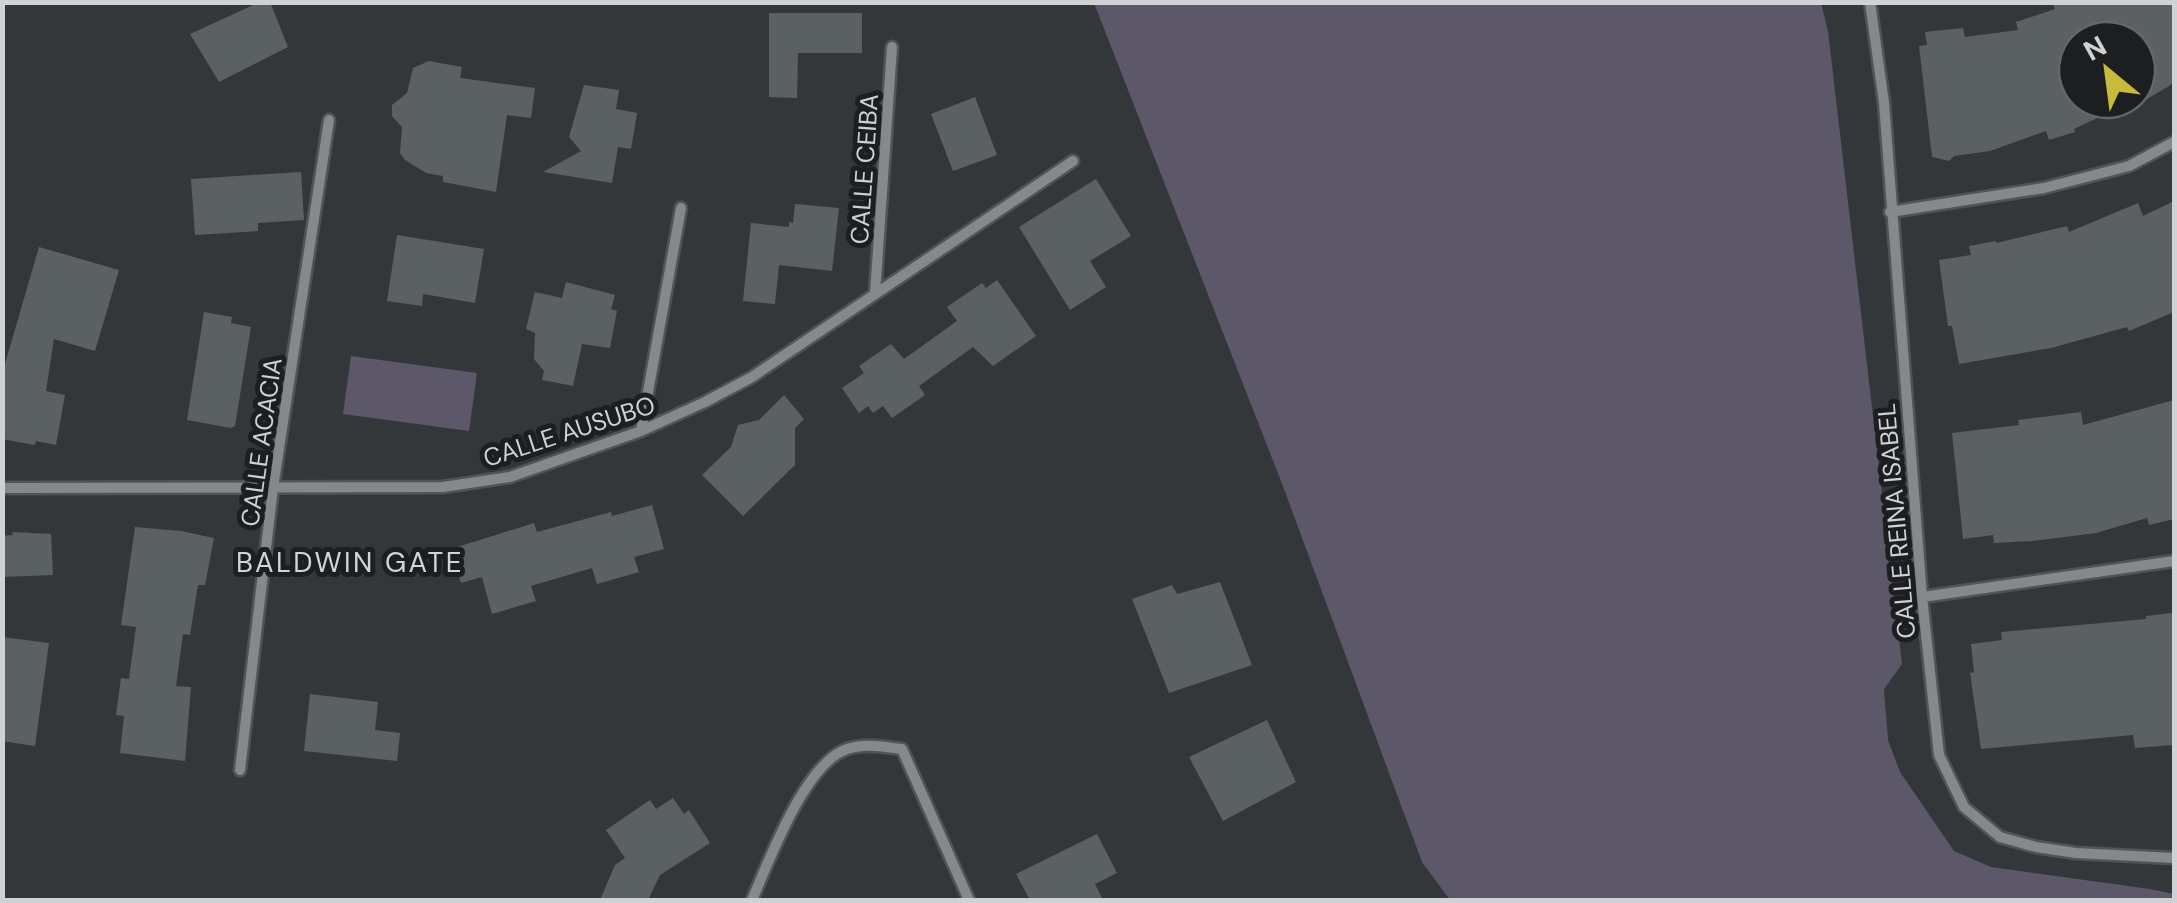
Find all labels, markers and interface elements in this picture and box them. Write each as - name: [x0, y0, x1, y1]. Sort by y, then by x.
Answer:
- north arrow: [2057, 20, 2157, 120]
- text: N: [2077, 27, 2113, 70]
- street label: CALLE CEIBA: [843, 93, 886, 245]
- street label: CALLE ACACIA: [233, 355, 290, 529]
- street label: CALLE AUSUBO: [479, 388, 659, 475]
- street label: CALLE REINA ISABEL: [1870, 402, 1923, 640]
- district label: BALDWIN GATE: [236, 544, 464, 581]

